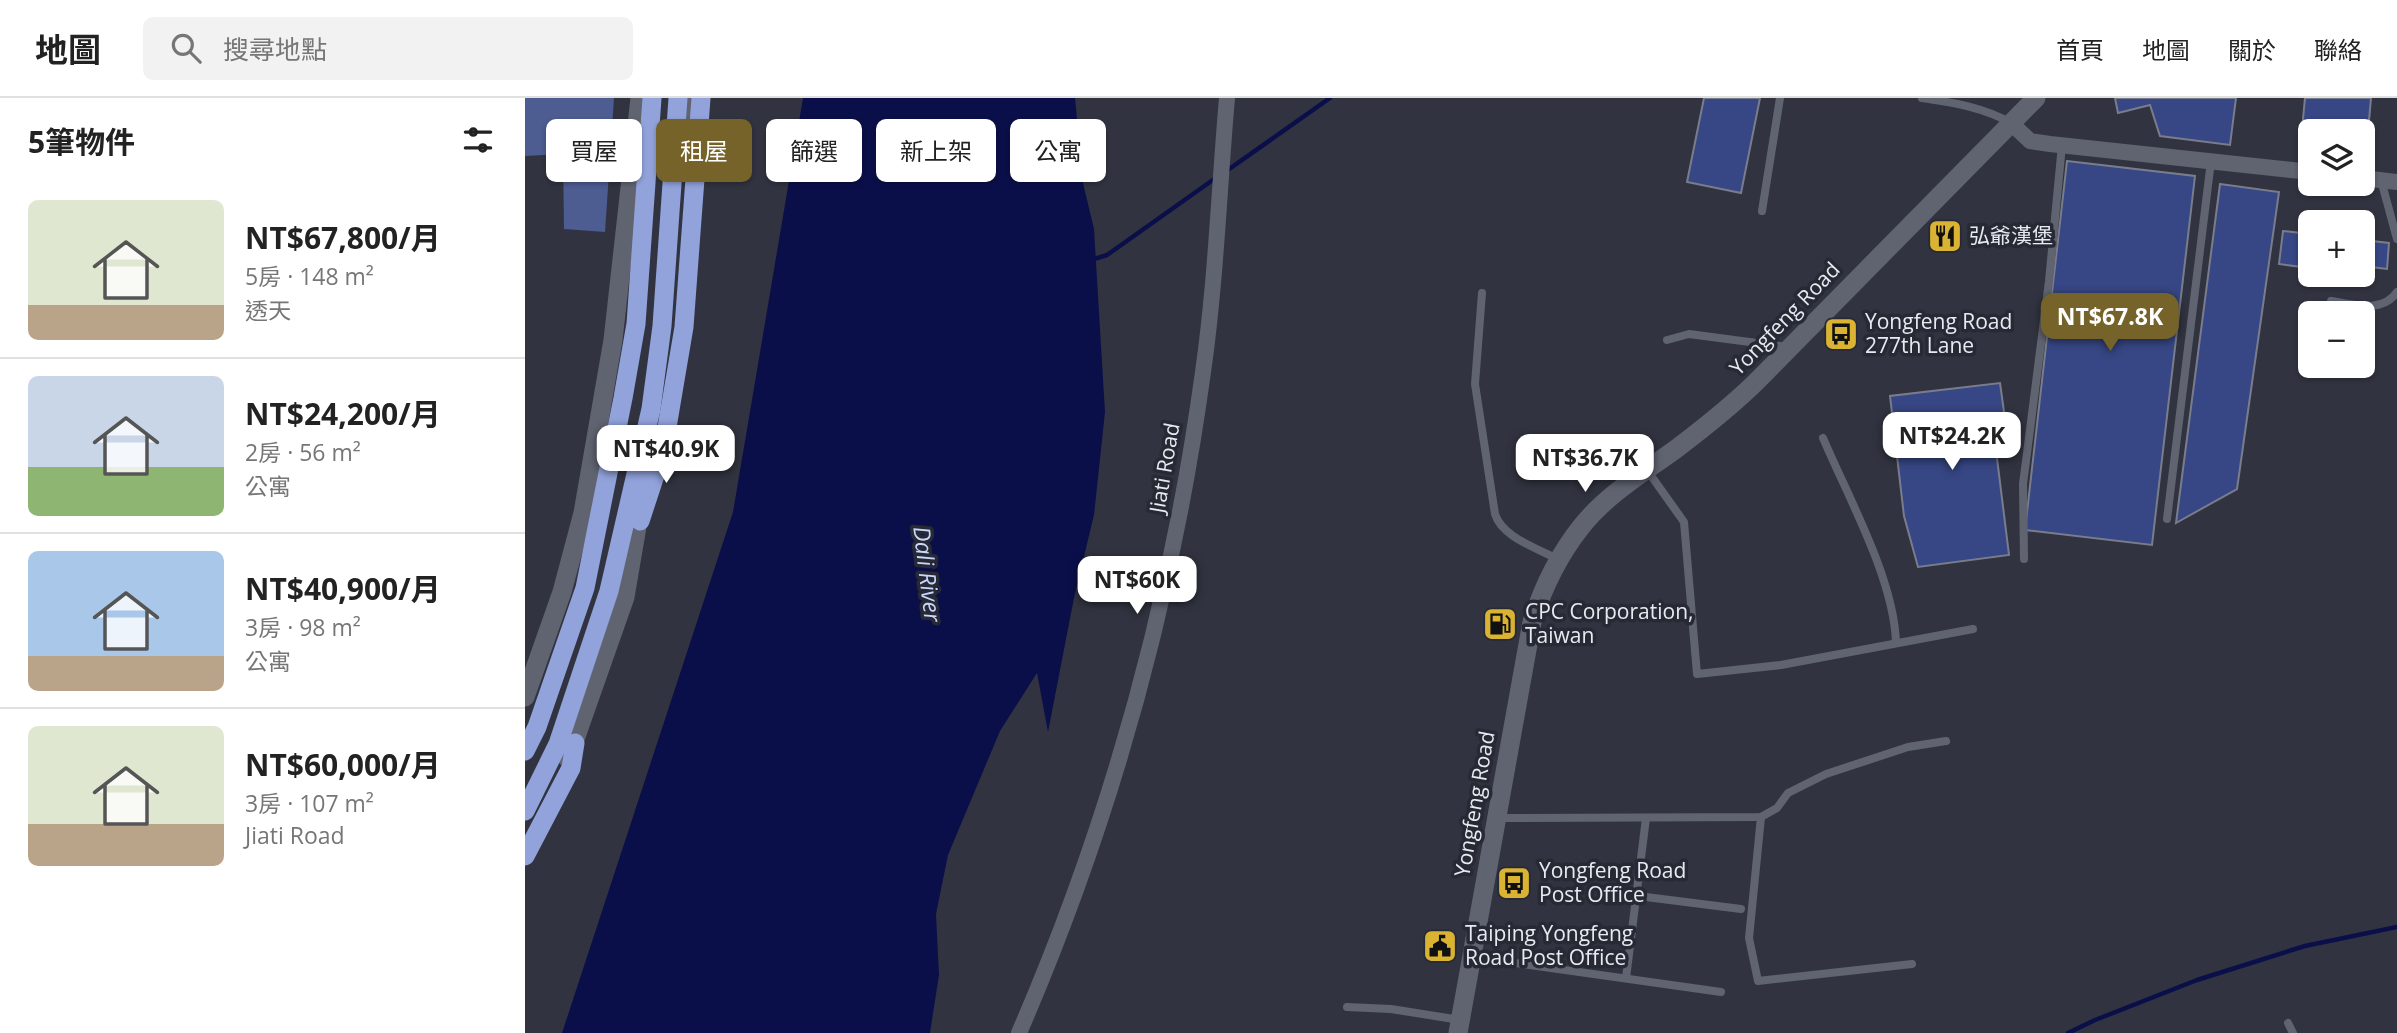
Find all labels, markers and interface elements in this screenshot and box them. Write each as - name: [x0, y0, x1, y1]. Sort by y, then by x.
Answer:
- search box: [143, 17, 633, 80]
- text: 地圖: [35, 27, 101, 72]
- icon: search: [167, 29, 205, 67]
- text: 搜尋地點: [223, 31, 327, 67]
- text: 首頁: [2056, 33, 2104, 66]
- text: 地圖: [2142, 33, 2190, 66]
- text: 關於: [2228, 33, 2276, 66]
- text: 聯絡: [2314, 33, 2362, 66]
- chip: 買屋: [546, 119, 642, 182]
- chip: 租屋: [656, 119, 752, 182]
- chip: 篩選: [766, 119, 862, 182]
- chip: 新上架: [876, 119, 996, 182]
- chip: 公寓: [1010, 119, 1106, 182]
- map controls: [2298, 119, 2375, 378]
- button: layers: [2298, 119, 2375, 196]
- text: 5筆物件: [28, 121, 135, 162]
- icon: filters: [459, 121, 497, 159]
- button: +: [2298, 210, 2375, 287]
- text: NT$67,800/月: [245, 217, 441, 258]
- restaurant icon: 弘爺漢堡: [1926, 217, 1964, 255]
- place label: 弘爺漢堡: [1969, 221, 2053, 249]
- icon: home: [84, 228, 168, 312]
- street label: Yongfeng Road: [1723, 256, 1846, 381]
- text: 5房 · 148 m²: [245, 260, 374, 292]
- text: 透天: [245, 294, 291, 326]
- pin: NT$67.8K: [2038, 294, 2182, 353]
- text: NT$67.8K: [2057, 300, 2163, 332]
- button: −: [2298, 301, 2375, 378]
- place label: Yongfeng Road 277th Lane: [1865, 307, 2012, 359]
- bus stop icon: Yongfeng Road 277th Lane: [1822, 315, 1860, 353]
- text: NT$24,200/月: [245, 393, 441, 434]
- icon: home: [84, 404, 168, 488]
- pin: NT$24.2K: [1880, 412, 2024, 472]
- text: NT$24.2K: [1899, 419, 2005, 451]
- street label: Jiati Road: [1142, 421, 1186, 517]
- pin: NT$40.9K: [594, 426, 738, 485]
- text: NT$40.9K: [613, 432, 719, 464]
- pin: NT$36.7K: [1513, 434, 1657, 494]
- text: 2房 · 56 m²: [245, 436, 361, 468]
- text: NT$36.7K: [1532, 441, 1638, 473]
- text: 公寓: [245, 470, 291, 502]
- water label: Dali River: [906, 524, 950, 624]
- pin: NT$60K: [1080, 556, 1194, 616]
- text: NT$60K: [1094, 563, 1180, 595]
- text: NT$40,900/月: [245, 568, 441, 609]
- icon: home: [84, 579, 168, 663]
- place label: CPC Corporation, Taiwan: [1525, 597, 1693, 649]
- fuel station icon: CPC Corporation, Taiwan: [1481, 605, 1519, 643]
- text: 3房 · 98 m²: [245, 611, 361, 643]
- text: 公寓: [245, 645, 291, 677]
- street label: Yongfeng Road: [1447, 729, 1501, 879]
- text: NT$60,000/月: [245, 744, 441, 785]
- icon: home: [84, 754, 168, 838]
- text: 3房 · 107 m²: [245, 787, 374, 819]
- text: Jiati Road: [245, 819, 345, 851]
- place label: Yongfeng Road Post Office: [1539, 856, 1686, 908]
- bus stop icon: Yongfeng Road Post Office: [1495, 864, 1533, 902]
- place label: Taiping Yongfeng Road Post Office: [1465, 919, 1633, 971]
- public building icon: Taiping Yongfeng Road Post Office: [1421, 927, 1459, 965]

